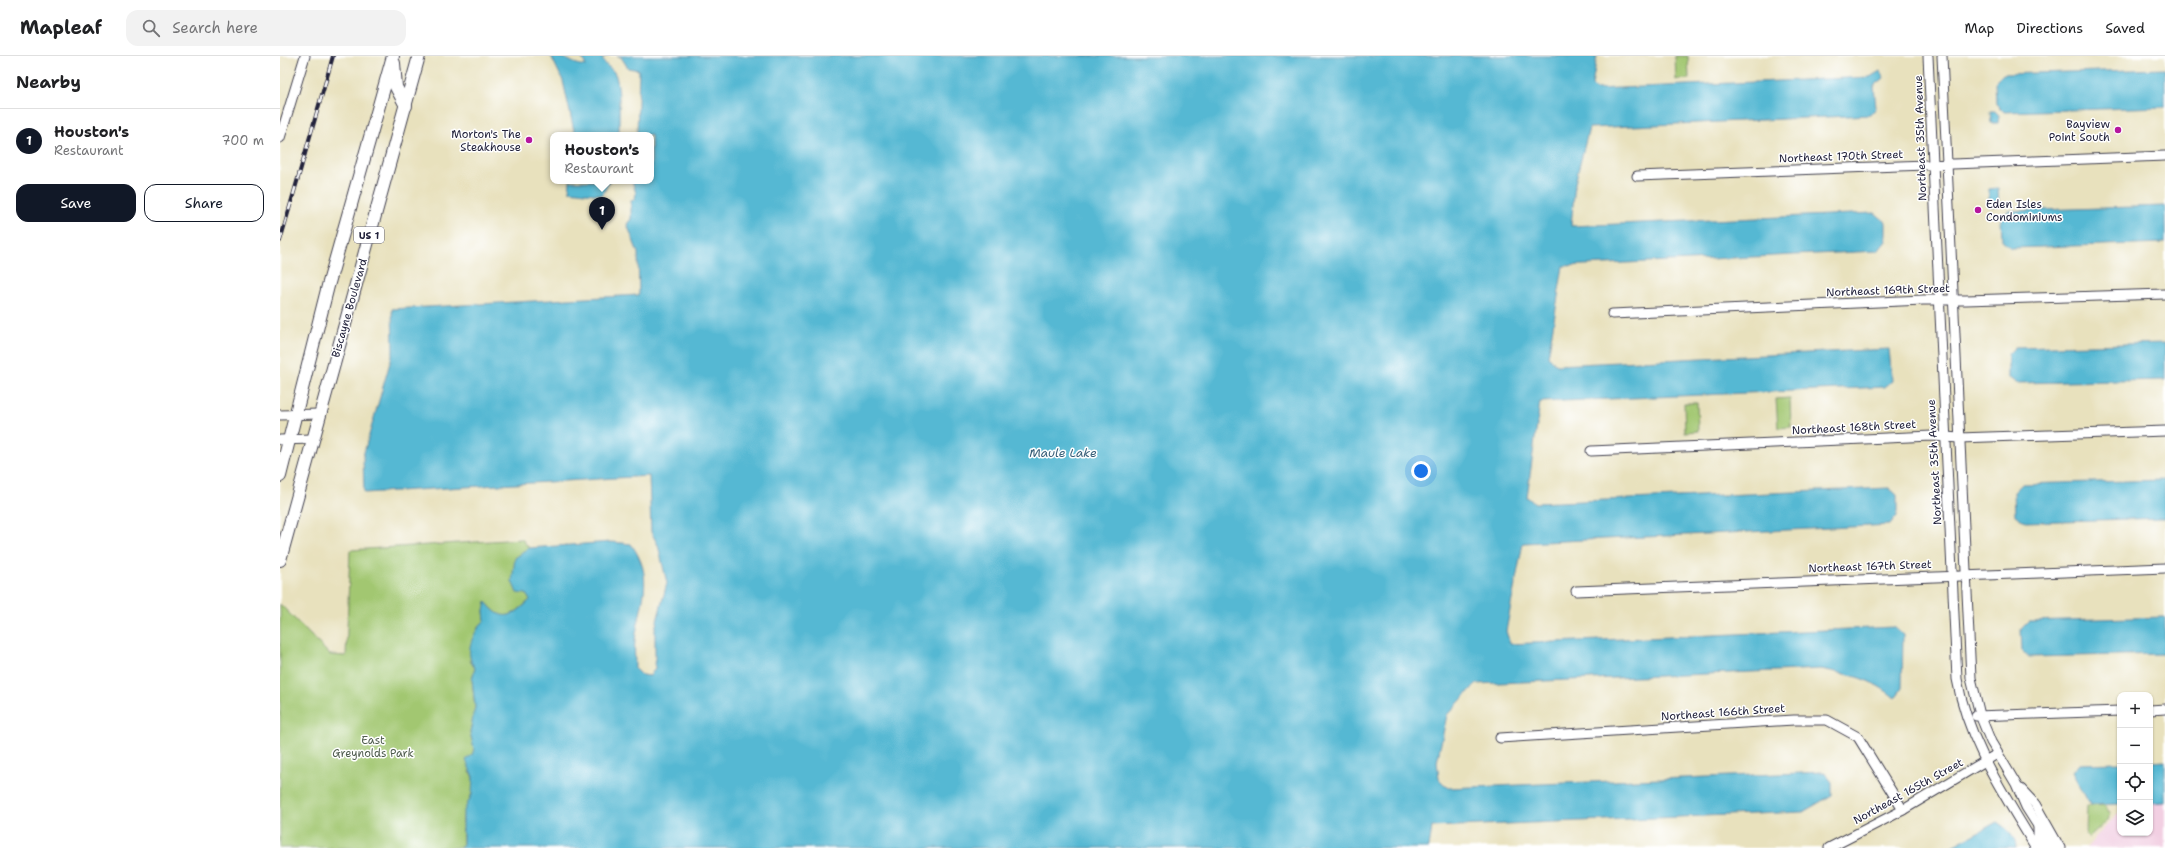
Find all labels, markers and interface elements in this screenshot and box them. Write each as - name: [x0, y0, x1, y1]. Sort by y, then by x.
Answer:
- search box: [126, 10, 406, 46]
- text: Mapleaf: [20, 15, 102, 40]
- icon: search: [140, 17, 162, 39]
- text: Search here: [172, 18, 258, 38]
- text: Map: [1965, 19, 1995, 37]
- text: Directions: [2017, 19, 2083, 37]
- text: Saved: [2105, 19, 2145, 37]
- text: Nearby: [16, 71, 81, 93]
- street label: Northeast 35th Avenue: [1911, 75, 1930, 201]
- place label: Bayview Point South: [2049, 117, 2110, 145]
- text: Houston's: [54, 122, 129, 142]
- marker: Bayview Point South: [2113, 125, 2123, 135]
- place label: Morton's The Steakhouse: [451, 127, 521, 155]
- text: 1: [26, 132, 32, 149]
- text: 700 m: [221, 132, 264, 149]
- popup: [550, 132, 654, 184]
- marker: Morton's The Steakhouse: [524, 135, 534, 145]
- text: Houston's: [564, 140, 640, 160]
- text: Restaurant: [54, 142, 124, 159]
- street label: Northeast 170th Street: [1779, 147, 1904, 166]
- text: Restaurant: [564, 160, 634, 177]
- button: Save: [16, 184, 136, 222]
- button: Share: [144, 184, 264, 222]
- pin: 1: [589, 197, 615, 230]
- place label: Eden Isles Condominiums: [1986, 197, 2063, 225]
- marker: Eden Isles Condominiums: [1973, 205, 1983, 215]
- road number: US 1: [354, 227, 384, 243]
- street label: Biscayne Boulevard: [328, 257, 371, 359]
- street label: Northeast 169th Street: [1826, 281, 1950, 300]
- street label: Northeast 35th Avenue: [1924, 399, 1945, 525]
- street label: Northeast 168th Street: [1792, 417, 1917, 438]
- water label: Maule Lake: [1029, 445, 1097, 461]
- your location: [1411, 461, 1431, 481]
- street label: Northeast 167th Street: [1808, 557, 1932, 576]
- map controls: [2117, 692, 2153, 836]
- button: +: [2117, 692, 2153, 728]
- street label: Northeast 166th Street: [1660, 701, 1786, 724]
- button: −: [2117, 728, 2153, 764]
- park label: East Greynolds Park: [332, 733, 414, 761]
- street label: Northeast 165th Street: [1851, 755, 1966, 828]
- button: locate: [2117, 764, 2153, 800]
- button: layers: [2117, 800, 2153, 836]

